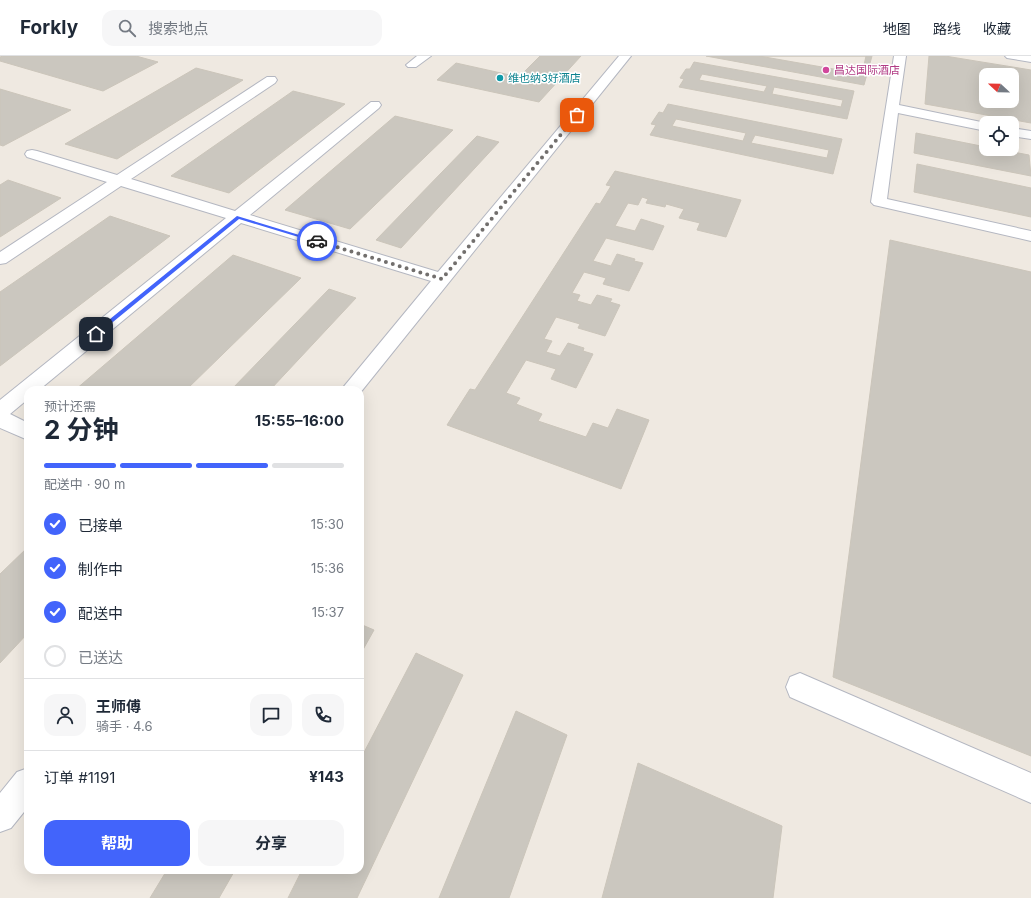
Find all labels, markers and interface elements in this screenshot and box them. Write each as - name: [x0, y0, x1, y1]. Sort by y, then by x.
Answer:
- search box: [102, 10, 382, 46]
- text: Forkly: [20, 16, 78, 39]
- icon: search: [116, 17, 138, 39]
- text: 搜索地点: [148, 19, 208, 38]
- text: 地图: [883, 20, 911, 37]
- text: 路线: [933, 20, 961, 37]
- text: 收藏: [983, 20, 1011, 37]
- place label: 昌达国际酒店: [834, 63, 900, 77]
- marker: 昌达国际酒店: [821, 65, 831, 75]
- north arrow: [979, 68, 1019, 108]
- map controls: [979, 68, 1019, 156]
- place label: 维也纳3好酒店: [508, 71, 581, 85]
- marker: 维也纳3好酒店: [495, 73, 505, 83]
- pin: [560, 98, 594, 132]
- icon: bag: [566, 104, 588, 126]
- button: locate: [979, 116, 1019, 156]
- courier: [297, 221, 337, 261]
- icon: car: [306, 230, 328, 252]
- pin: [79, 317, 113, 351]
- icon: home: [85, 323, 107, 345]
- text: 预计还需: [44, 398, 96, 414]
- text: 15:55–16:00: [255, 411, 344, 430]
- text: 2 分钟: [44, 414, 119, 445]
- text: 配送中 · 90 m: [44, 476, 125, 492]
- icon: check: [44, 513, 66, 535]
- text: 已接单: [78, 516, 123, 535]
- text: 15:30: [311, 516, 344, 532]
- icon: check: [44, 557, 66, 579]
- text: 制作中: [78, 560, 123, 579]
- text: 15:36: [311, 560, 344, 576]
- icon: check: [44, 601, 66, 623]
- text: 配送中: [78, 604, 123, 623]
- text: 15:37: [312, 604, 344, 620]
- text: 已送达: [78, 648, 123, 667]
- button: person: [44, 694, 86, 736]
- button: chat: [250, 694, 292, 736]
- button: phone: [302, 694, 344, 736]
- text: 王师傅: [96, 697, 141, 716]
- text: 骑手 · 4.6: [96, 718, 153, 734]
- text: ¥143: [309, 767, 344, 786]
- text: 订单 #1191: [44, 768, 115, 787]
- button: 帮助: [44, 820, 190, 866]
- button: 分享: [198, 820, 344, 866]

